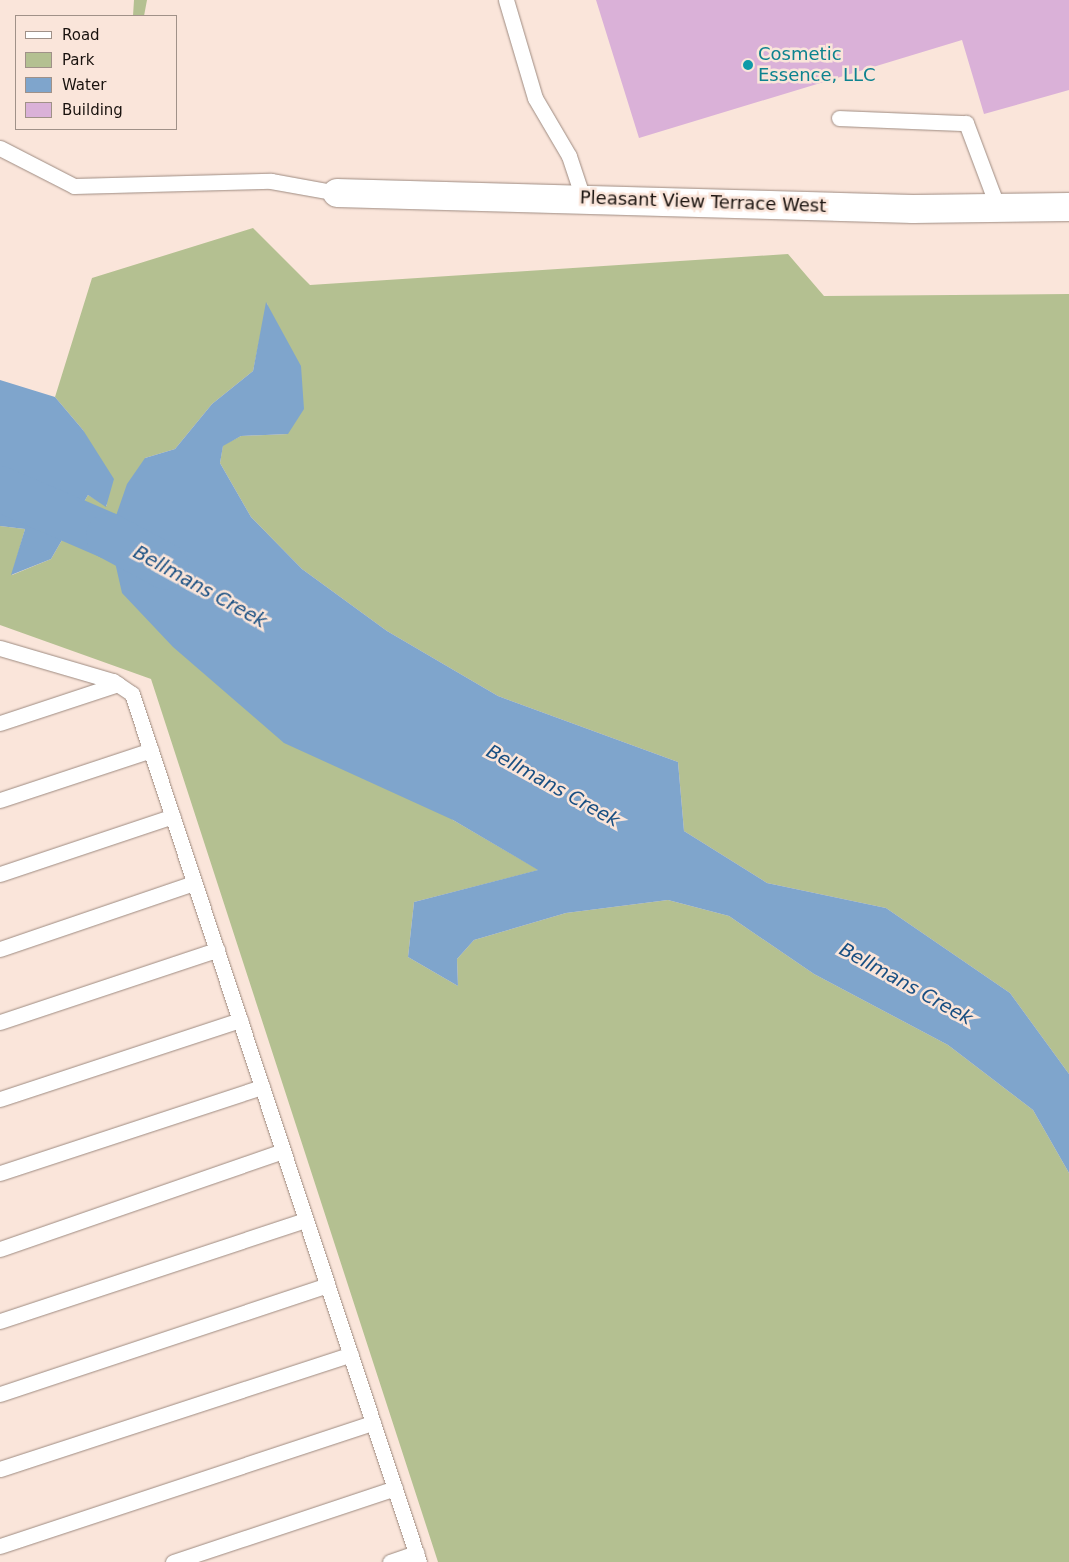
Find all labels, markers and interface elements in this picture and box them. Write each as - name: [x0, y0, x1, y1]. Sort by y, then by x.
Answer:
- legend: [15, 15, 178, 130]
- text: Road: [62, 26, 100, 44]
- place label: Cosmetic Essence, LLC: [758, 44, 876, 86]
- text: Park: [62, 51, 94, 69]
- marker: Cosmetic Essence, LLC: [742, 59, 754, 71]
- text: Water: [62, 76, 106, 94]
- text: Building: [62, 101, 123, 119]
- street label: Pleasant View Terrace West: [579, 187, 827, 217]
- water label: Bellmans Creek: [129, 541, 271, 633]
- water label: Bellmans Creek: [482, 740, 624, 832]
- water label: Bellmans Creek: [835, 938, 977, 1030]

